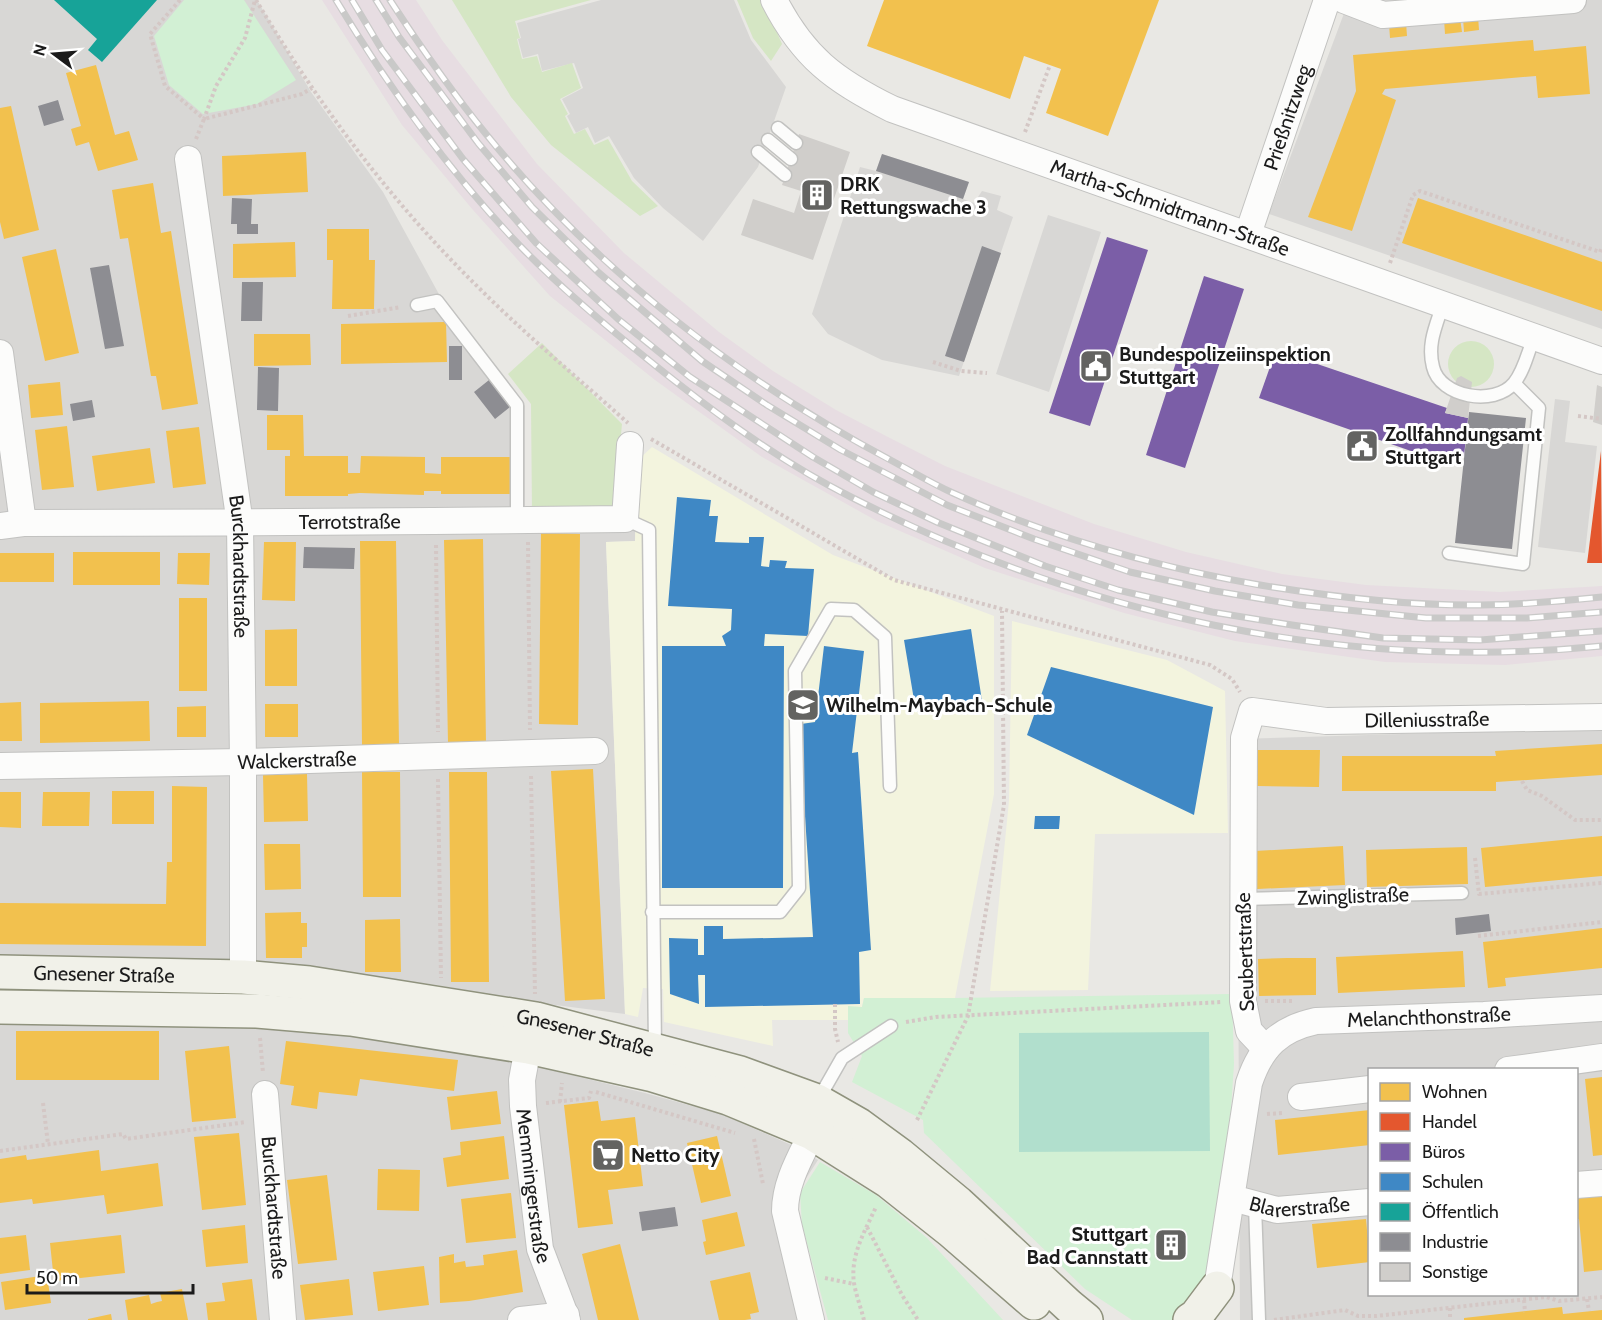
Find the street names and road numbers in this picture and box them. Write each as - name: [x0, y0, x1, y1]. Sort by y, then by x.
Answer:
- street label: Prießnitzweg: [1258, 61, 1317, 173]
- street label: Martha-Schmidtmann-Straße: [1047, 154, 1293, 261]
- street label: Burckhardtstraße: [224, 493, 253, 638]
- street label: Terrotstraße: [299, 509, 401, 534]
- street label: Dilleniusstraße: [1364, 707, 1489, 732]
- street label: Walckerstraße: [237, 746, 357, 774]
- street label: Zwinglistraße: [1297, 882, 1409, 910]
- street label: Seubertstraße: [1231, 892, 1259, 1012]
- street label: Gnesener Straße: [33, 961, 175, 988]
- street label: Melanchthonstraße: [1347, 1001, 1511, 1032]
- street label: Gnesener Straße: [515, 1004, 656, 1062]
- street label: Memmingerstraße: [511, 1107, 556, 1267]
- street label: Burckhardtstraße: [256, 1135, 292, 1280]
- street label: Blarerstraße: [1247, 1191, 1351, 1222]

